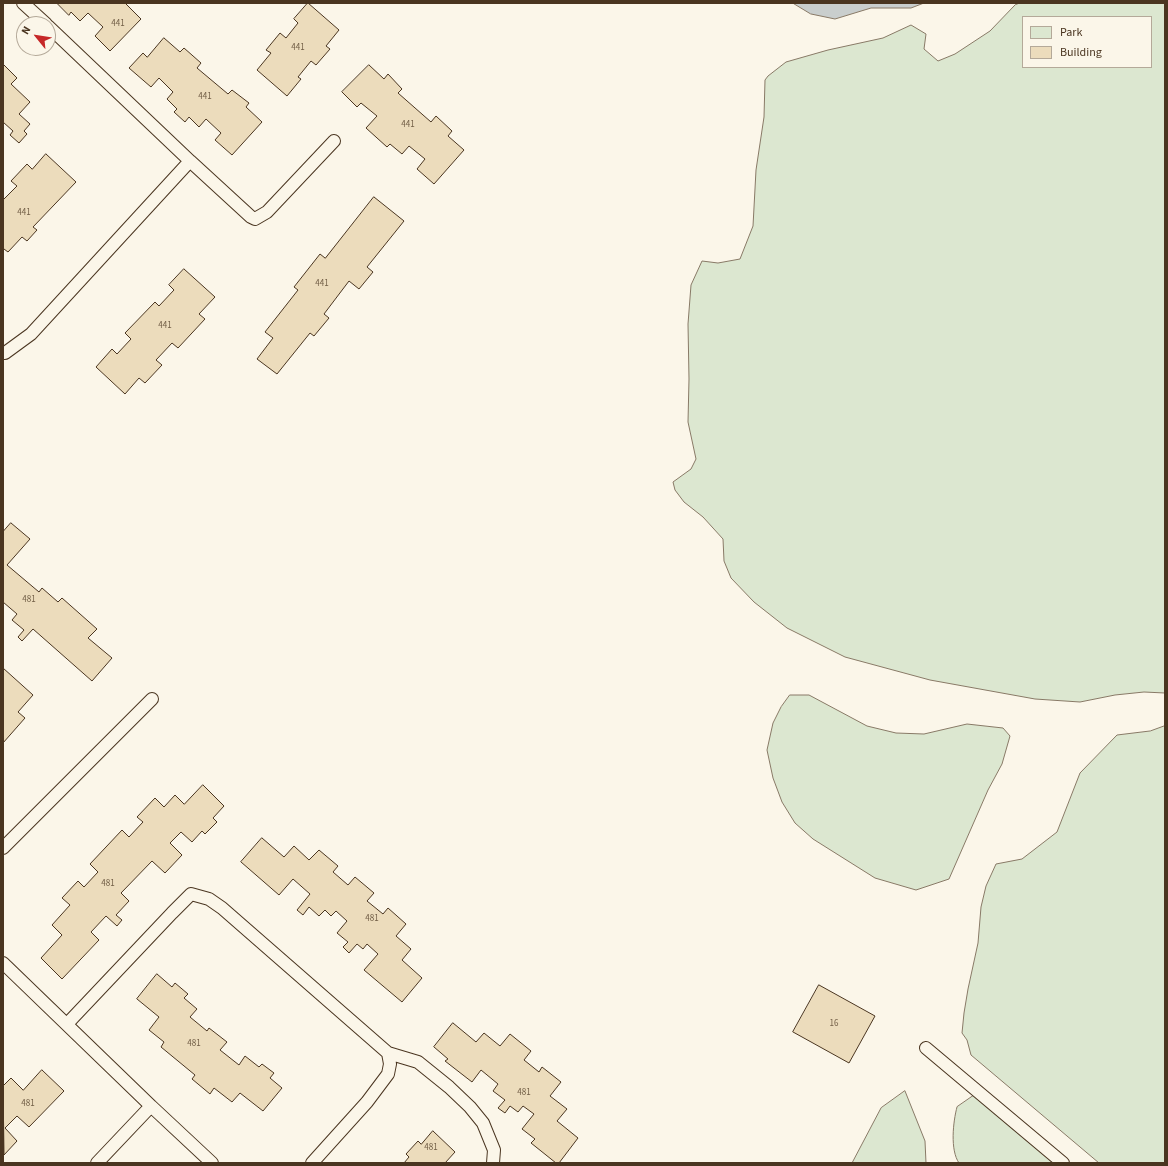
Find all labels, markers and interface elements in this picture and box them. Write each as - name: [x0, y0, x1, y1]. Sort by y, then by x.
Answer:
- north arrow: [16, 16, 56, 56]
- legend: [1022, 16, 1152, 68]
- house number: 441: [111, 19, 125, 29]
- text: N: [18, 23, 34, 37]
- text: Park: [1060, 24, 1082, 41]
- house number: 441: [291, 43, 305, 53]
- text: Building: [1060, 44, 1102, 61]
- house number: 441: [198, 92, 212, 102]
- house number: 441: [401, 120, 415, 130]
- house number: 441: [17, 208, 31, 218]
- house number: 441: [315, 279, 329, 289]
- house number: 441: [158, 321, 172, 331]
- house number: 481: [22, 595, 36, 605]
- house number: 481: [101, 879, 115, 889]
- house number: 481: [365, 914, 379, 924]
- house number: 16: [830, 1019, 838, 1029]
- house number: 481: [187, 1039, 201, 1049]
- house number: 481: [517, 1088, 531, 1098]
- house number: 481: [21, 1099, 35, 1109]
- house number: 481: [424, 1143, 438, 1153]

